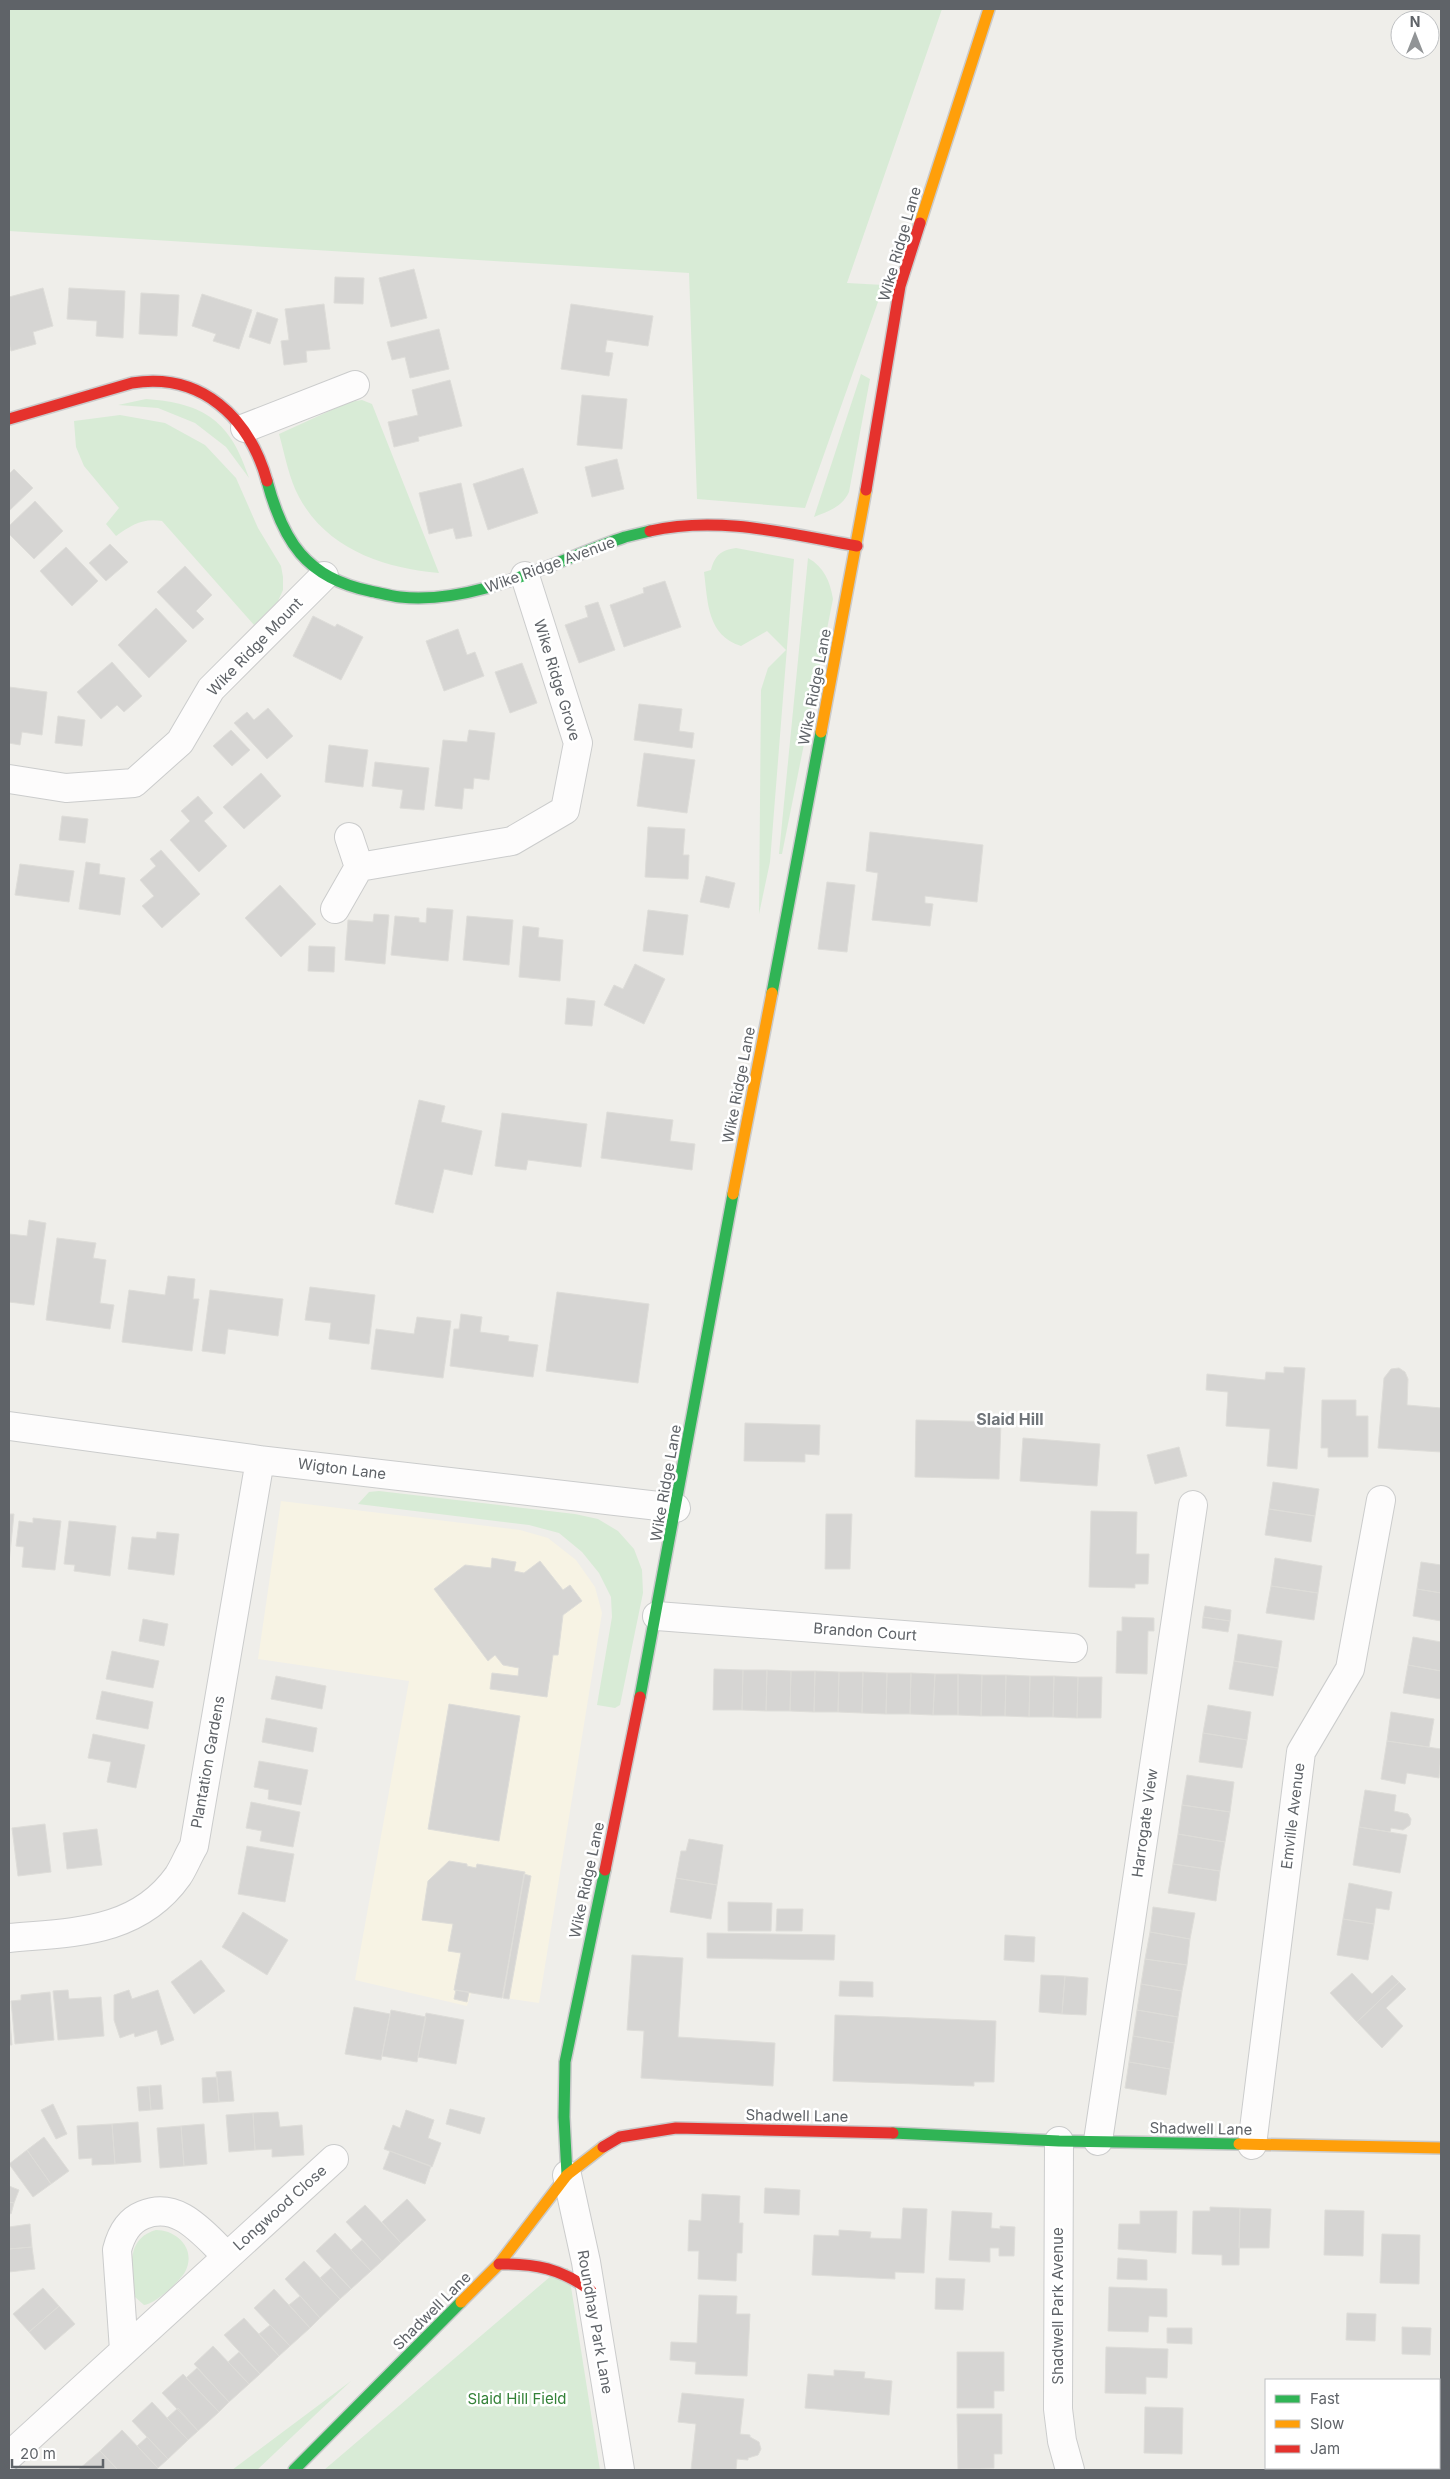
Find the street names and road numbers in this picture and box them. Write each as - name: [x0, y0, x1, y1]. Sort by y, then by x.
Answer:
- street label: Wike Ridge Lane: [874, 184, 925, 303]
- street label: Wike Ridge Avenue: [482, 532, 617, 597]
- street label: Wike Ridge Mount: [203, 594, 306, 700]
- street label: Wike Ridge Grove: [530, 617, 585, 743]
- street label: Wike Ridge Lane: [794, 627, 835, 747]
- street label: Wike Ridge Lane: [718, 1025, 759, 1145]
- street label: Wike Ridge Lane: [646, 1423, 685, 1543]
- street label: Wigton Lane: [297, 1454, 387, 1483]
- street label: Brandon Court: [813, 1618, 917, 1645]
- street label: Plantation Gardens: [186, 1694, 229, 1830]
- street label: Emville Avenue: [1277, 1762, 1308, 1870]
- street label: Harrogate View: [1127, 1767, 1162, 1879]
- street label: Wike Ridge Lane: [565, 1820, 608, 1940]
- street label: Shadwell Lane: [745, 2105, 849, 2126]
- street label: Shadwell Lane: [1149, 2118, 1253, 2139]
- street label: Longwood Close: [229, 2161, 330, 2255]
- street label: Shadwell Park Avenue: [1048, 2227, 1067, 2385]
- street label: Roundhay Park Lane: [573, 2248, 618, 2395]
- street label: Shadwell Lane: [389, 2268, 475, 2354]

